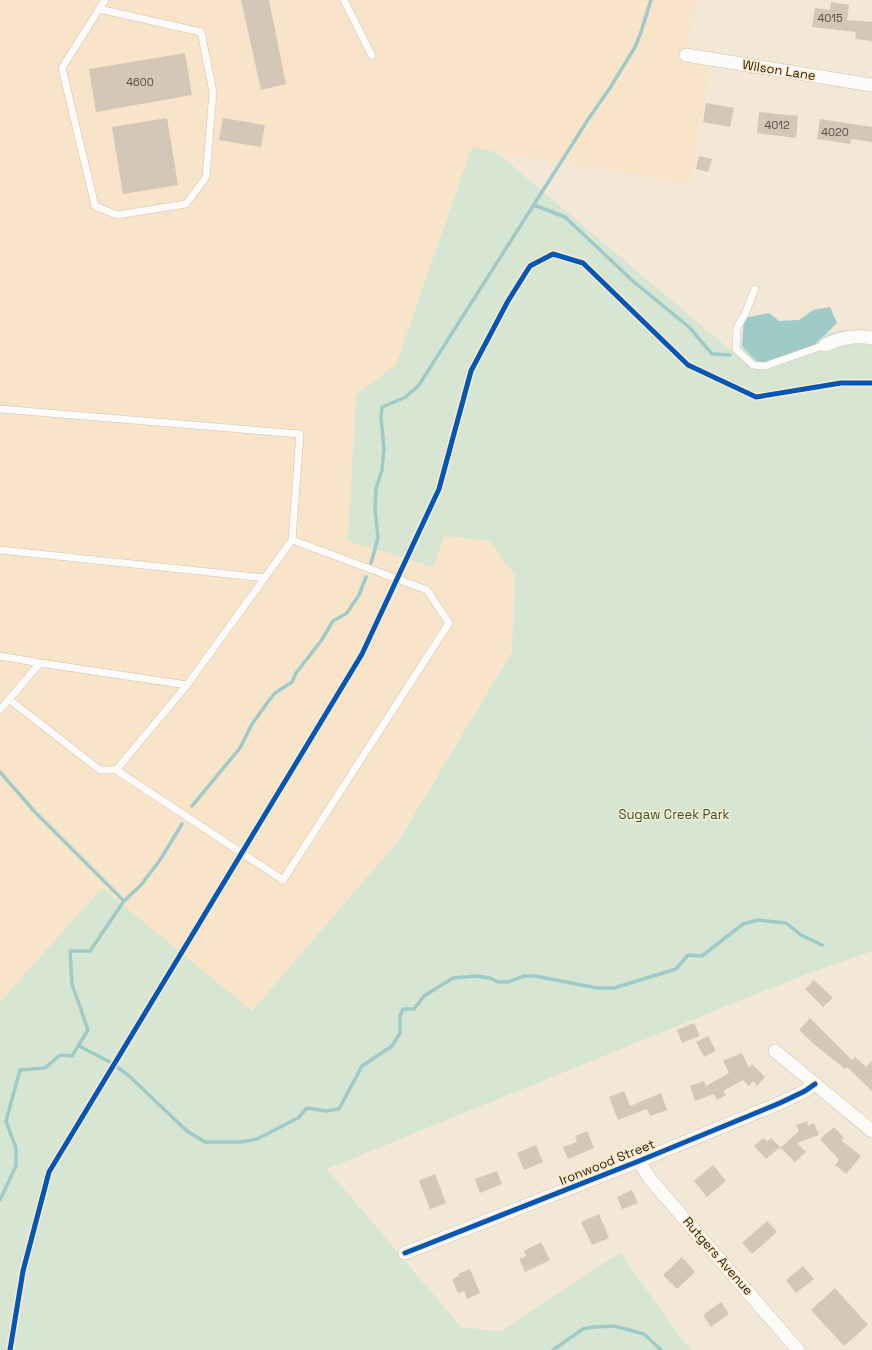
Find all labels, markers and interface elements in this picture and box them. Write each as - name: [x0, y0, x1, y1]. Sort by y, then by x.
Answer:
- house number: 4015: [817, 11, 843, 25]
- street label: Wilson Lane: [741, 56, 817, 84]
- house number: 4600: [126, 75, 154, 89]
- house number: 4012: [764, 118, 790, 132]
- house number: 4020: [821, 125, 849, 139]
- park label: Sugaw Creek Park: [618, 806, 730, 823]
- street label: Ironwood Street: [557, 1135, 657, 1189]
- street label: Rutgers Avenue: [679, 1213, 757, 1299]

